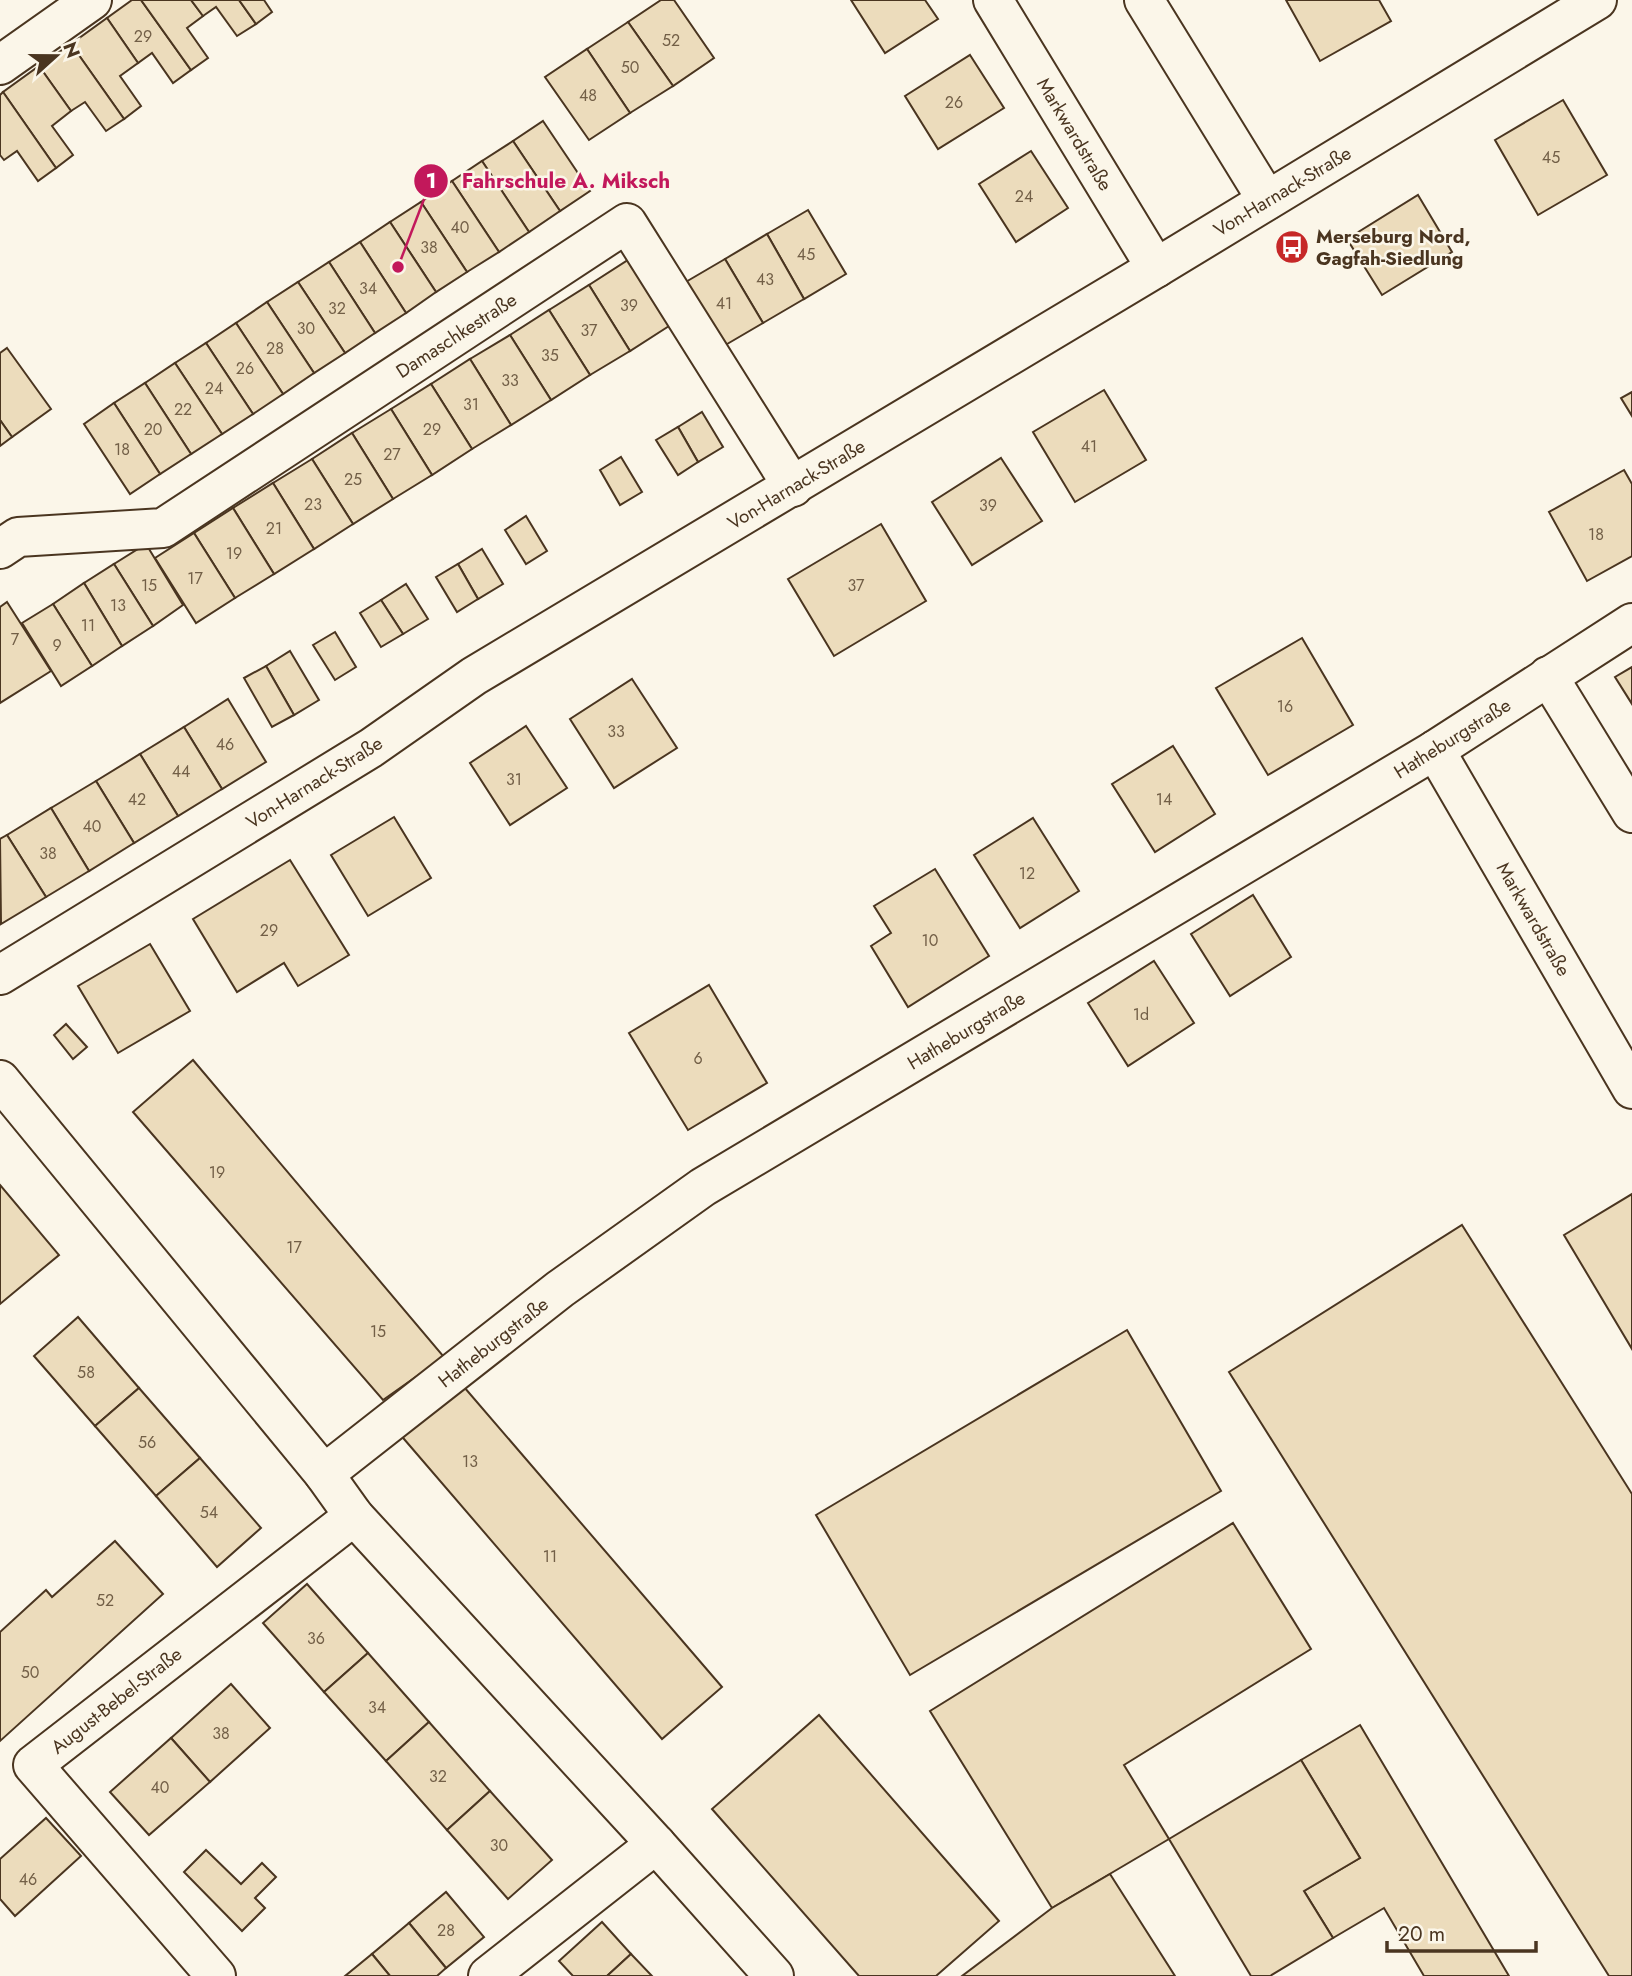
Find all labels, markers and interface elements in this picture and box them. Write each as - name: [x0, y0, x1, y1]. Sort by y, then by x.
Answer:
- north arrow: [21, 21, 91, 91]
- house number: 29: [134, 25, 152, 48]
- house number: 52: [662, 29, 680, 52]
- text: N: [56, 38, 87, 62]
- house number: 50: [621, 56, 639, 79]
- street label: Markwardstraße: [1030, 73, 1119, 196]
- house number: 48: [579, 84, 597, 107]
- house number: 26: [945, 91, 963, 114]
- street label: Von-Harnack-Straße: [1208, 139, 1356, 243]
- house number: 45: [1542, 146, 1560, 169]
- callout: Fahrschule A. Miksch: [413, 160, 685, 202]
- text: 1: [426, 166, 436, 196]
- text: Fahrschule A. Miksch: [462, 166, 670, 196]
- house number: 24: [1015, 185, 1033, 208]
- house number: 40: [451, 216, 469, 239]
- place label: Merseburg Nord, Gagfah-Siedlung: [1316, 223, 1471, 272]
- bus stop icon: Merseburg Nord, Gagfah-Siedlung: [1273, 228, 1311, 266]
- house number: 38: [420, 236, 438, 259]
- house number: 45: [797, 243, 815, 266]
- house number: 43: [756, 268, 774, 291]
- house number: 34: [359, 277, 377, 300]
- street label: Damaschkestraße: [391, 286, 522, 385]
- house number: 41: [716, 292, 732, 315]
- house number: 39: [620, 294, 638, 317]
- house number: 32: [328, 297, 346, 320]
- house number: 30: [297, 317, 315, 340]
- house number: 37: [581, 319, 598, 342]
- house number: 28: [266, 337, 284, 360]
- house number: 35: [541, 344, 559, 367]
- house number: 26: [236, 357, 254, 380]
- house number: 33: [501, 369, 519, 392]
- house number: 24: [205, 377, 223, 400]
- house number: 31: [463, 393, 479, 416]
- house number: 22: [174, 398, 192, 421]
- house number: 20: [144, 418, 162, 441]
- house number: 29: [423, 418, 441, 441]
- street label: Von-Harnack-Straße: [722, 432, 870, 536]
- house number: 41: [1081, 435, 1097, 458]
- house number: 18: [114, 438, 130, 461]
- house number: 27: [383, 443, 401, 466]
- house number: 25: [344, 468, 362, 491]
- house number: 23: [304, 493, 322, 516]
- house number: 39: [979, 494, 997, 517]
- house number: 21: [266, 517, 282, 540]
- house number: 18: [1588, 523, 1604, 546]
- house number: 19: [226, 542, 242, 565]
- house number: 17: [187, 567, 203, 590]
- house number: 15: [141, 574, 157, 597]
- house number: 37: [848, 574, 865, 597]
- house number: 13: [110, 594, 126, 617]
- house number: 11: [81, 614, 95, 637]
- house number: 7: [11, 628, 20, 651]
- house number: 9: [52, 634, 62, 657]
- street label: Hatheburgstraße: [1389, 692, 1516, 785]
- house number: 16: [1277, 695, 1293, 718]
- house number: 33: [607, 720, 625, 743]
- street label: Von-Harnack-Straße: [241, 729, 388, 835]
- house number: 46: [216, 733, 234, 756]
- house number: 44: [172, 760, 190, 783]
- house number: 31: [506, 768, 522, 791]
- house number: 42: [128, 788, 146, 811]
- house number: 14: [1156, 788, 1172, 811]
- house number: 40: [83, 815, 101, 838]
- house number: 38: [39, 842, 57, 865]
- street label: Markwardstraße: [1490, 857, 1577, 981]
- house number: 12: [1019, 862, 1035, 885]
- house number: 29: [260, 919, 278, 942]
- house number: 10: [922, 929, 938, 952]
- street label: Hatheburgstraße: [902, 984, 1031, 1076]
- house number: 1d: [1133, 1003, 1149, 1026]
- house number: 6: [693, 1047, 703, 1070]
- house number: 19: [209, 1161, 225, 1184]
- house number: 17: [286, 1236, 302, 1259]
- street label: Hatheburgstraße: [432, 1291, 554, 1394]
- house number: 15: [370, 1320, 386, 1343]
- house number: 58: [77, 1361, 95, 1384]
- house number: 56: [138, 1431, 156, 1454]
- house number: 13: [462, 1450, 478, 1473]
- house number: 54: [200, 1501, 218, 1524]
- house number: 11: [543, 1545, 557, 1568]
- house number: 52: [96, 1589, 114, 1612]
- house number: 36: [307, 1627, 325, 1650]
- street label: August-Bebel-Straße: [45, 1640, 188, 1760]
- house number: 50: [21, 1661, 39, 1684]
- house number: 34: [368, 1696, 386, 1719]
- house number: 38: [212, 1722, 230, 1745]
- house number: 32: [429, 1765, 447, 1788]
- house number: 40: [151, 1776, 169, 1799]
- house number: 30: [490, 1834, 508, 1857]
- house number: 46: [19, 1868, 37, 1891]
- scale bar: [1387, 1910, 1536, 1954]
- house number: 28: [437, 1919, 455, 1942]
- text: 20 m: [1398, 1919, 1445, 1949]

